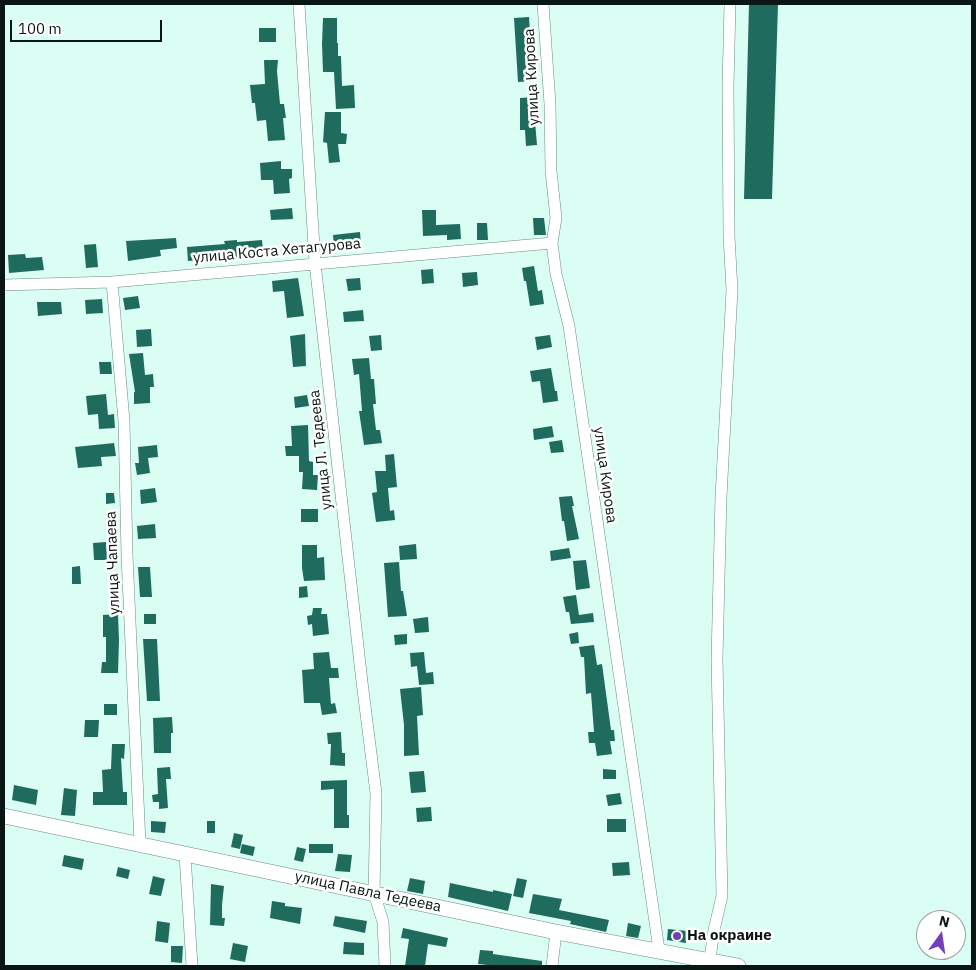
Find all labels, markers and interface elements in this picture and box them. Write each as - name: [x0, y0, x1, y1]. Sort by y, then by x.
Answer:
- scale bar: [12, 10, 165, 42]
- text: 100 m: [18, 19, 62, 38]
- street label: улица Кирова: [520, 28, 544, 126]
- street label: улица Коста Хетагурова: [192, 235, 362, 267]
- street label: улица Л. Тедеева: [306, 389, 336, 511]
- street label: улица Кирова: [589, 426, 621, 524]
- street label: улица Чапаева: [102, 511, 124, 615]
- street label: улица Павла Тедеева: [293, 868, 443, 916]
- north arrow: [916, 910, 966, 960]
- text: N: [937, 911, 951, 931]
- place label: На окраине: [687, 927, 772, 945]
- marker: На окраине: [671, 930, 683, 942]

